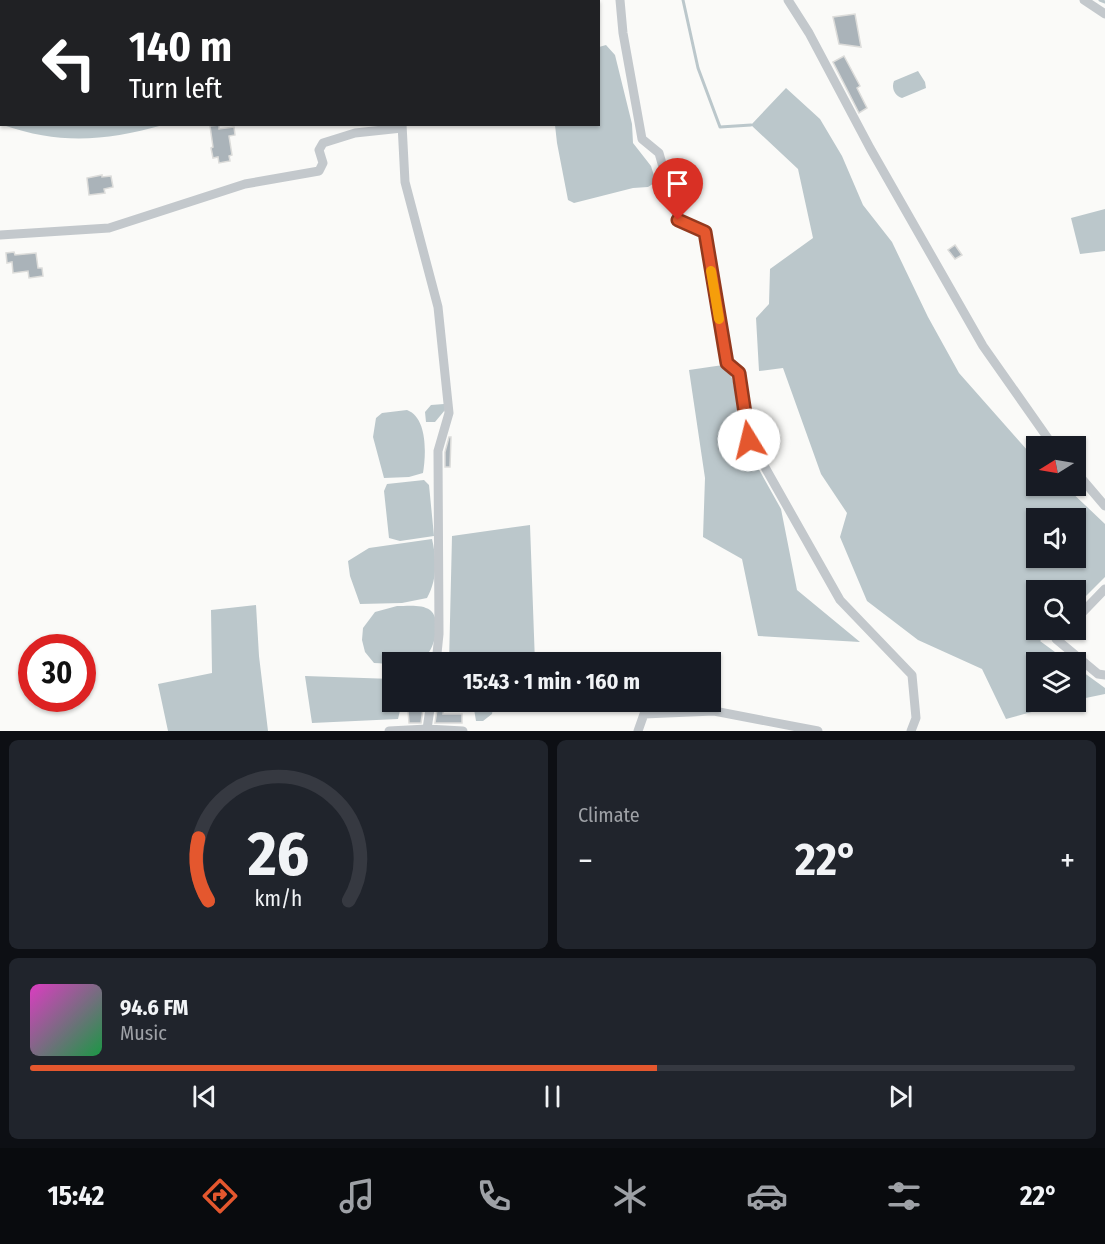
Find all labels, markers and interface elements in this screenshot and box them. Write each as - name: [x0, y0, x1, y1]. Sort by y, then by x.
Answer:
- text: 140 m: [129, 22, 232, 72]
- icon: left: [30, 24, 108, 102]
- text: Turn left: [129, 73, 222, 105]
- pin: [652, 158, 703, 220]
- icon: arrive: [661, 167, 694, 200]
- position arrow: [717, 408, 781, 472]
- north arrow: [1026, 436, 1086, 496]
- map controls: [1026, 436, 1086, 712]
- button: sound: [1026, 508, 1086, 568]
- button: search: [1026, 580, 1086, 640]
- speed limit sign: 30: [18, 634, 96, 712]
- button: layers: [1026, 652, 1086, 712]
- text: 15:43 · 1 min · 160 m: [463, 668, 640, 695]
- text: Climate: [578, 803, 640, 827]
- text: 26: [247, 817, 309, 892]
- text: 22°: [795, 833, 858, 887]
- text: −: [578, 841, 593, 881]
- text: +: [1060, 841, 1075, 881]
- text: km/h: [255, 887, 302, 913]
- text: 94.6 FM: [120, 994, 188, 1021]
- text: Music: [120, 1021, 167, 1045]
- icon: previous: [188, 1080, 221, 1113]
- icon: pause: [536, 1080, 569, 1113]
- icon: next: [884, 1080, 917, 1113]
- icon: directions: [199, 1175, 241, 1217]
- icon: music: [336, 1175, 378, 1217]
- icon: phone: [473, 1175, 515, 1217]
- icon: climate: [609, 1175, 651, 1217]
- icon: car: [746, 1175, 788, 1217]
- icon: filters: [883, 1175, 925, 1217]
- text: 15:42: [47, 1180, 104, 1212]
- text: 22°: [1020, 1180, 1058, 1212]

